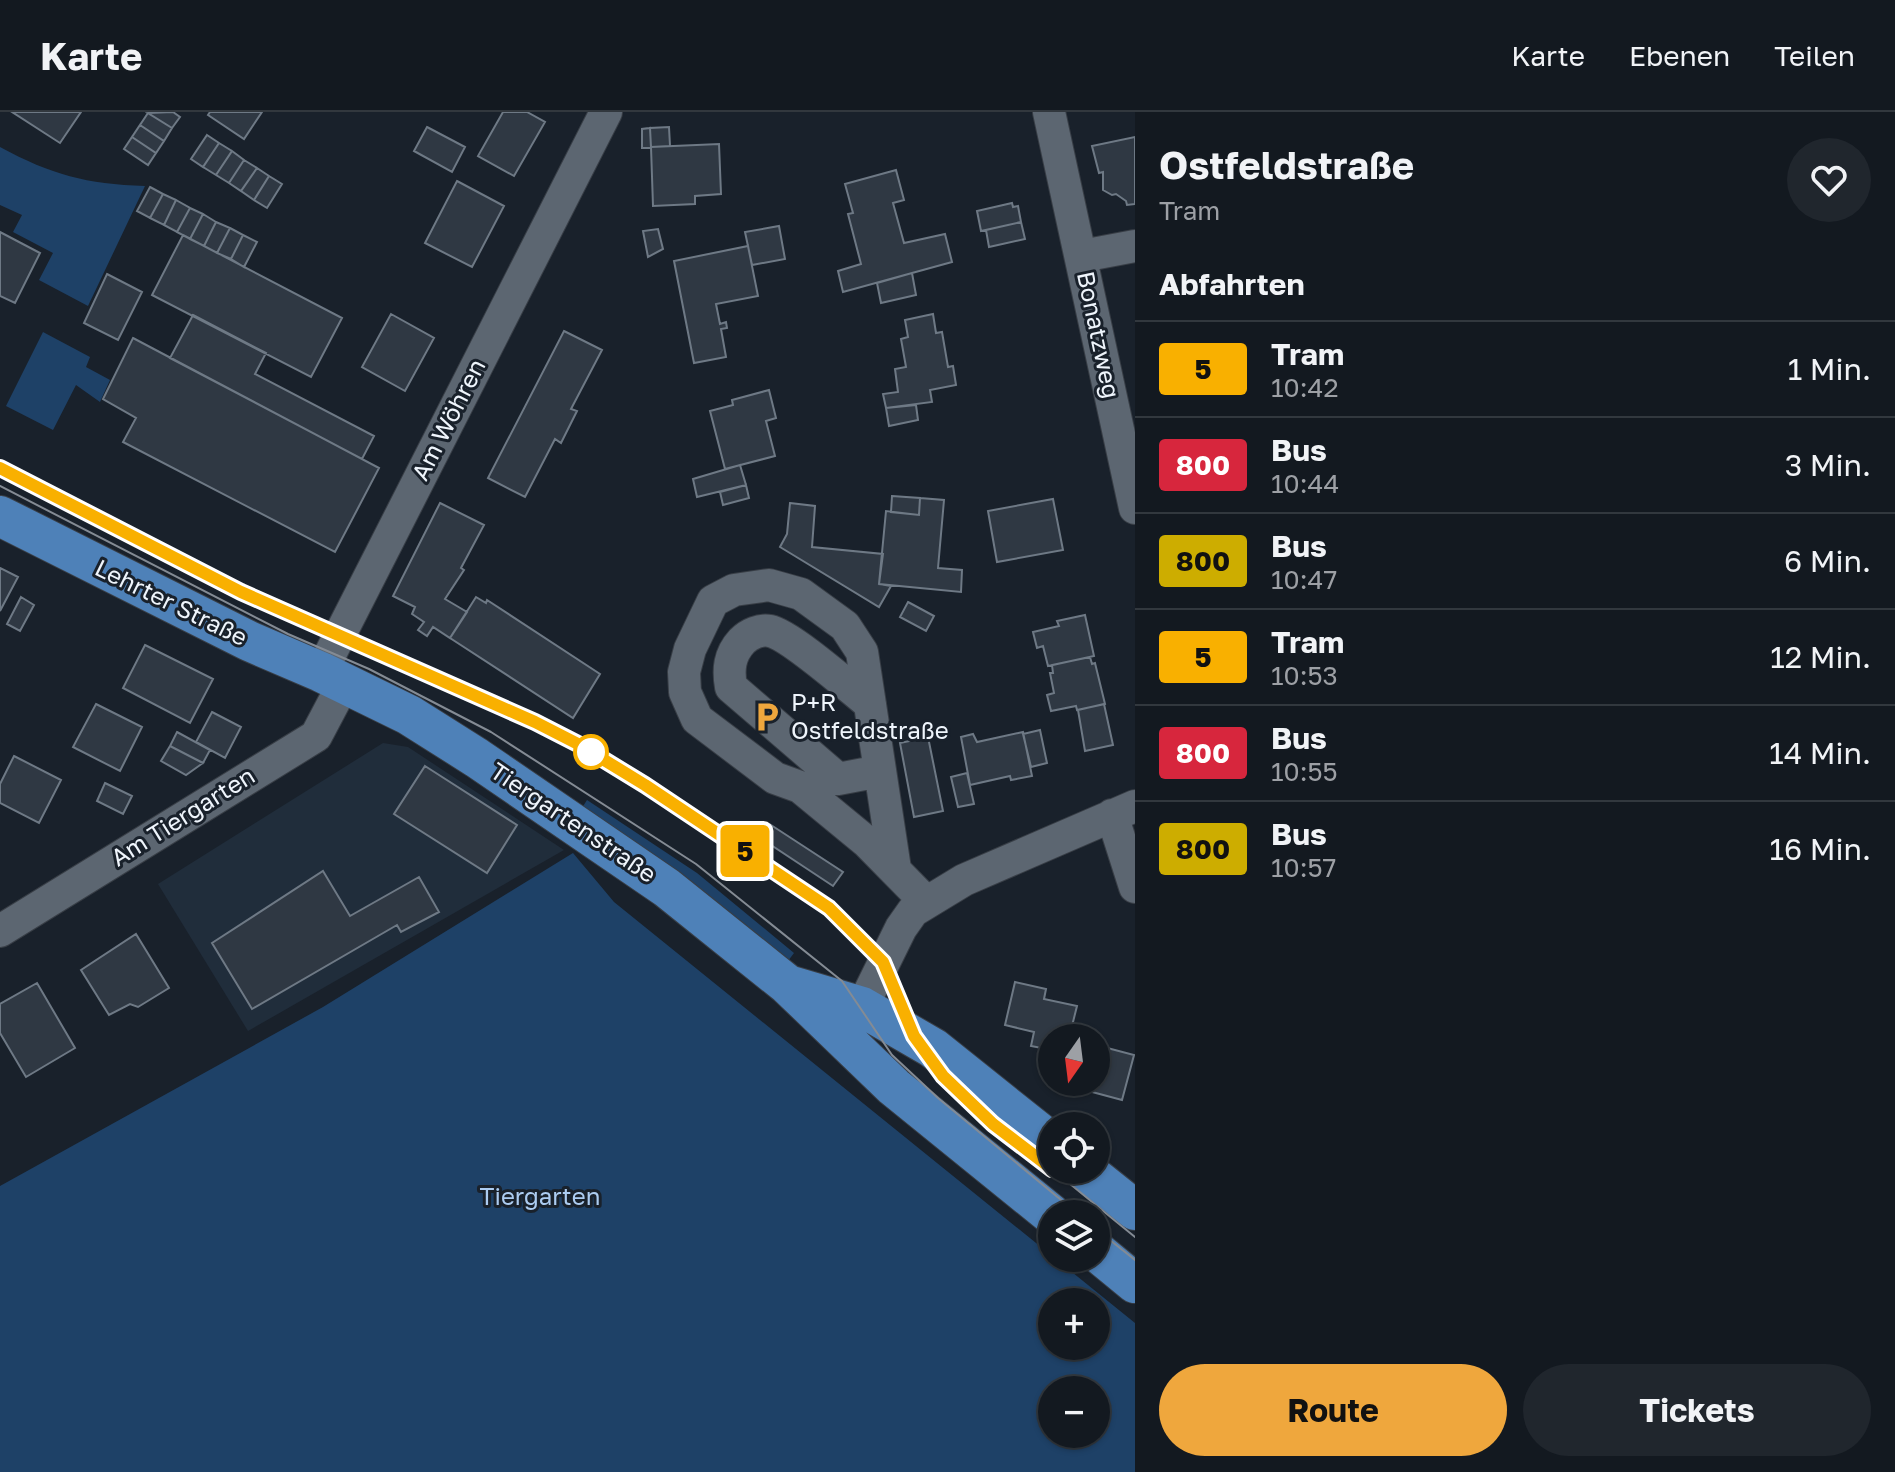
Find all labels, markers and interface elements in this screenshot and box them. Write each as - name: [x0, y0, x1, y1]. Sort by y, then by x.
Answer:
- text: Karte: [40, 33, 142, 78]
- text: Karte: [1511, 39, 1585, 72]
- text: Ebenen: [1629, 39, 1730, 72]
- text: Teilen: [1774, 39, 1855, 72]
- button: heart: [1787, 138, 1871, 222]
- text: Ostfeldstraße: [1159, 142, 1414, 187]
- text: Tram: [1159, 195, 1220, 226]
- text: Abfahrten: [1159, 266, 1305, 302]
- street label: Bonatzweg: [1072, 269, 1127, 401]
- text: Tram: [1271, 336, 1344, 372]
- text: 1 Min.: [1788, 351, 1871, 387]
- text: 5: [1194, 352, 1212, 385]
- street label: Am Wöhren: [405, 354, 491, 485]
- text: 10:42: [1271, 372, 1338, 403]
- text: Bus: [1271, 432, 1327, 468]
- text: 3 Min.: [1785, 447, 1871, 483]
- text: 800: [1176, 448, 1230, 481]
- text: 10:44: [1271, 468, 1339, 499]
- text: Bus: [1271, 528, 1327, 564]
- text: 6 Min.: [1784, 543, 1871, 579]
- text: 800: [1176, 544, 1230, 577]
- street label: Lehrter Straße: [91, 552, 253, 651]
- text: 10:47: [1271, 564, 1337, 595]
- text: Tram: [1271, 624, 1344, 660]
- text: 12 Min.: [1770, 639, 1871, 675]
- text: 5: [1194, 640, 1212, 673]
- text: 10:53: [1271, 660, 1338, 691]
- place label: P+R Ostfeldstraße: [791, 687, 949, 744]
- parking icon: P+R Ostfeldstraße: [750, 700, 784, 734]
- text: Bus: [1271, 720, 1327, 756]
- unlabelled marker: [574, 735, 608, 769]
- text: 14 Min.: [1769, 735, 1871, 771]
- text: 800: [1176, 736, 1230, 769]
- street label: Tiergartenstraße: [485, 756, 662, 888]
- text: 10:55: [1271, 756, 1338, 787]
- street label: Am Tiergarten: [105, 760, 259, 872]
- text: Bus: [1271, 816, 1327, 852]
- line badge: 5: [719, 825, 771, 877]
- text: 16 Min.: [1770, 831, 1871, 867]
- text: 800: [1176, 832, 1230, 865]
- text: 5: [736, 834, 754, 867]
- text: 10:57: [1271, 852, 1336, 883]
- north arrow: [1038, 1024, 1110, 1096]
- map controls: [1038, 1024, 1110, 1448]
- button: locate: [1038, 1112, 1110, 1184]
- park label: Tiergarten: [480, 1181, 600, 1210]
- button: layers: [1038, 1200, 1110, 1272]
- button: +: [1038, 1288, 1110, 1360]
- button: Route: [1159, 1364, 1507, 1456]
- button: Tickets: [1523, 1364, 1871, 1456]
- button: −: [1038, 1376, 1110, 1448]

